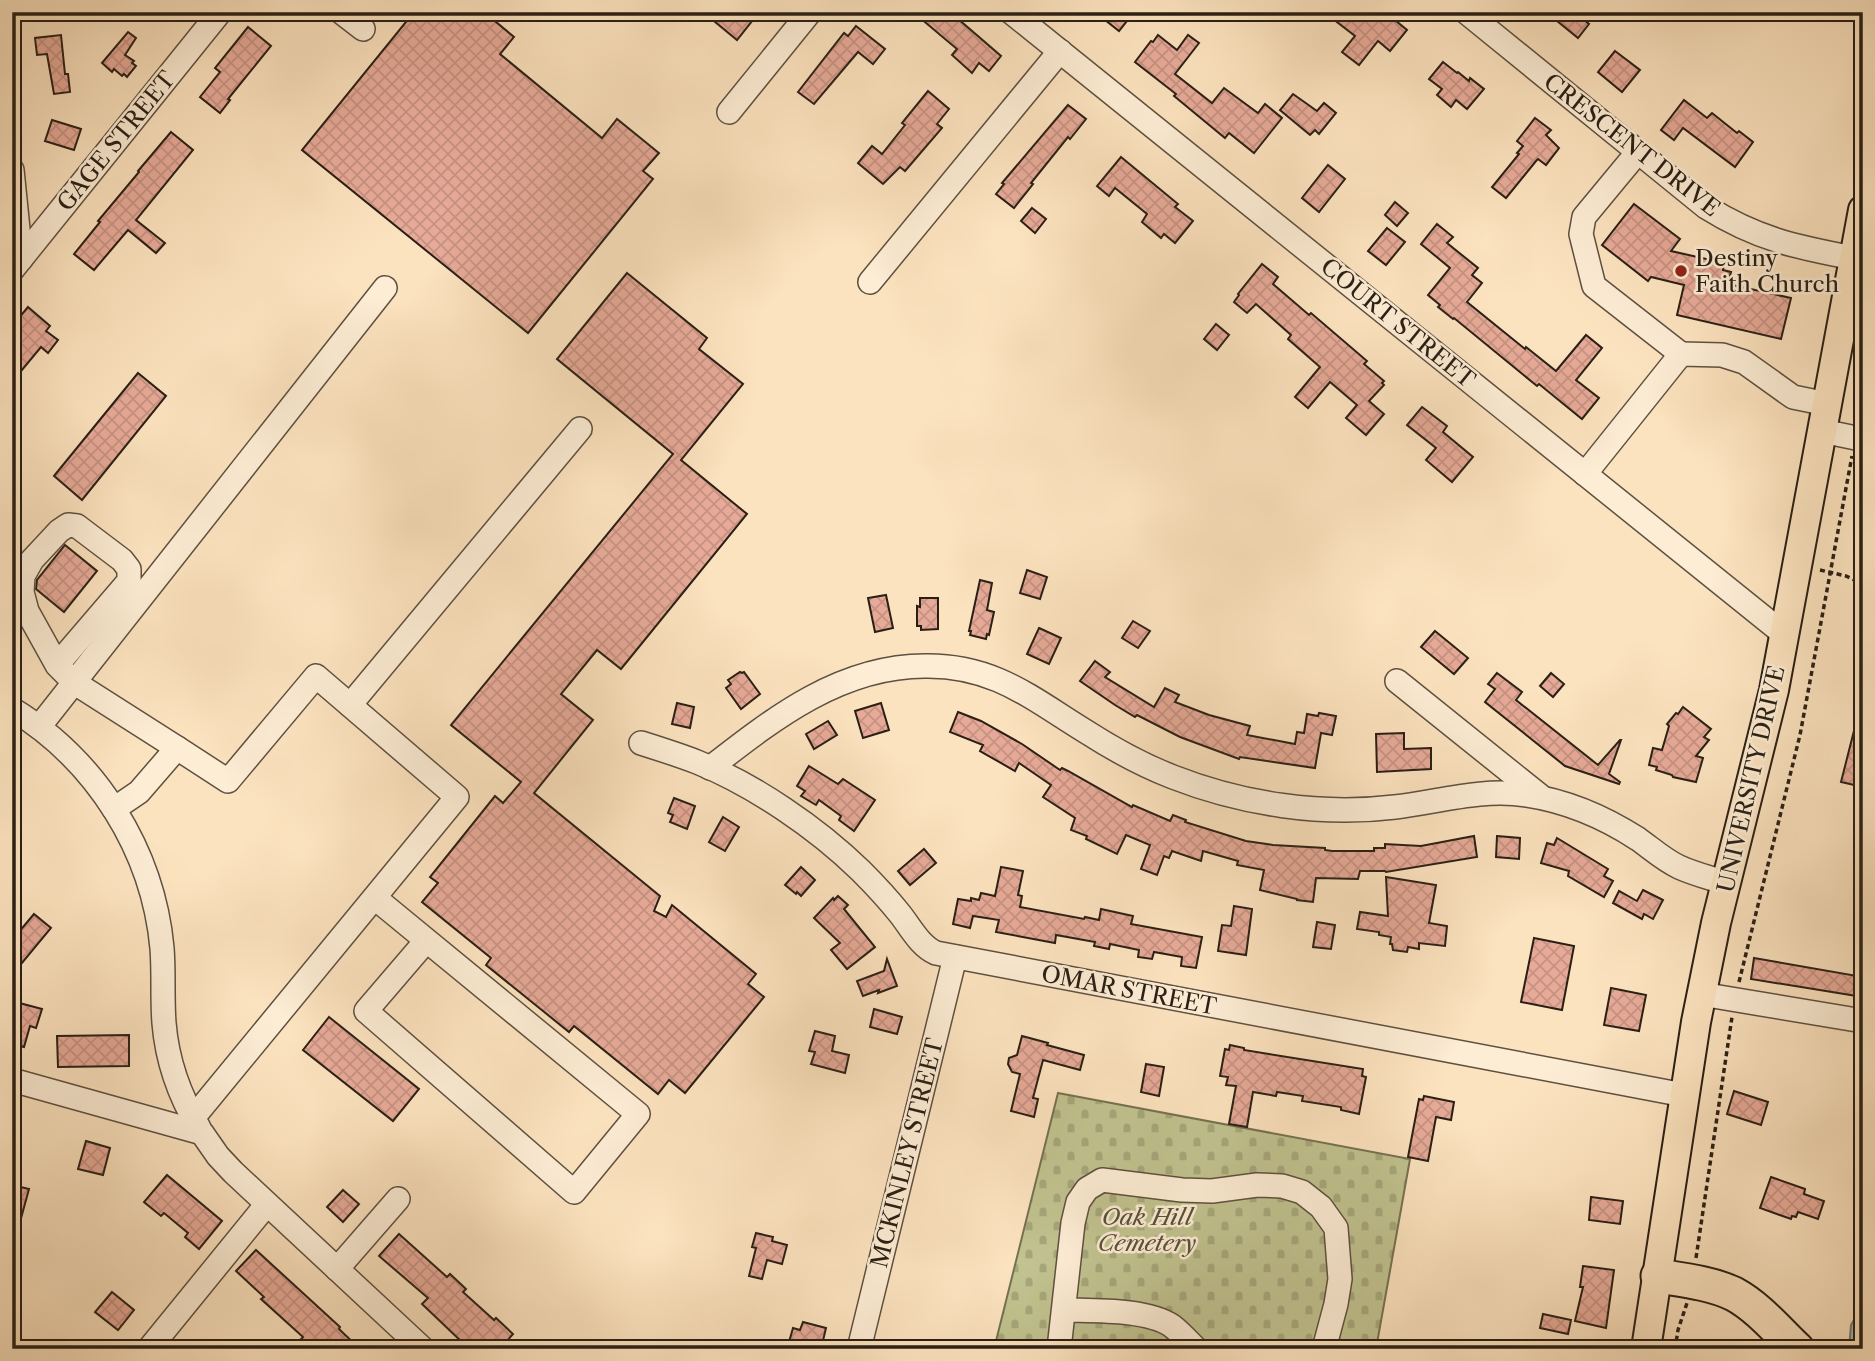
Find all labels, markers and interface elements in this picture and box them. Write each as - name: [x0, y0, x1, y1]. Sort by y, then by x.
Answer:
- street label: GAGE STREET: [51, 65, 181, 217]
- street label: CRESCENT DRIVE: [1538, 68, 1726, 222]
- place label: Destiny Faith Church: [1695, 244, 1839, 298]
- street label: COURT STREET: [1315, 252, 1481, 394]
- marker: Destiny Faith Church: [1673, 263, 1689, 279]
- street label: UNIVERSITY DRIVE: [1711, 663, 1791, 895]
- street label: OMAR STREET: [1039, 959, 1220, 1021]
- street label: MCKINLEY STREET: [865, 1035, 949, 1271]
- park label: Oak Hill Cemetery: [1098, 1203, 1197, 1257]

